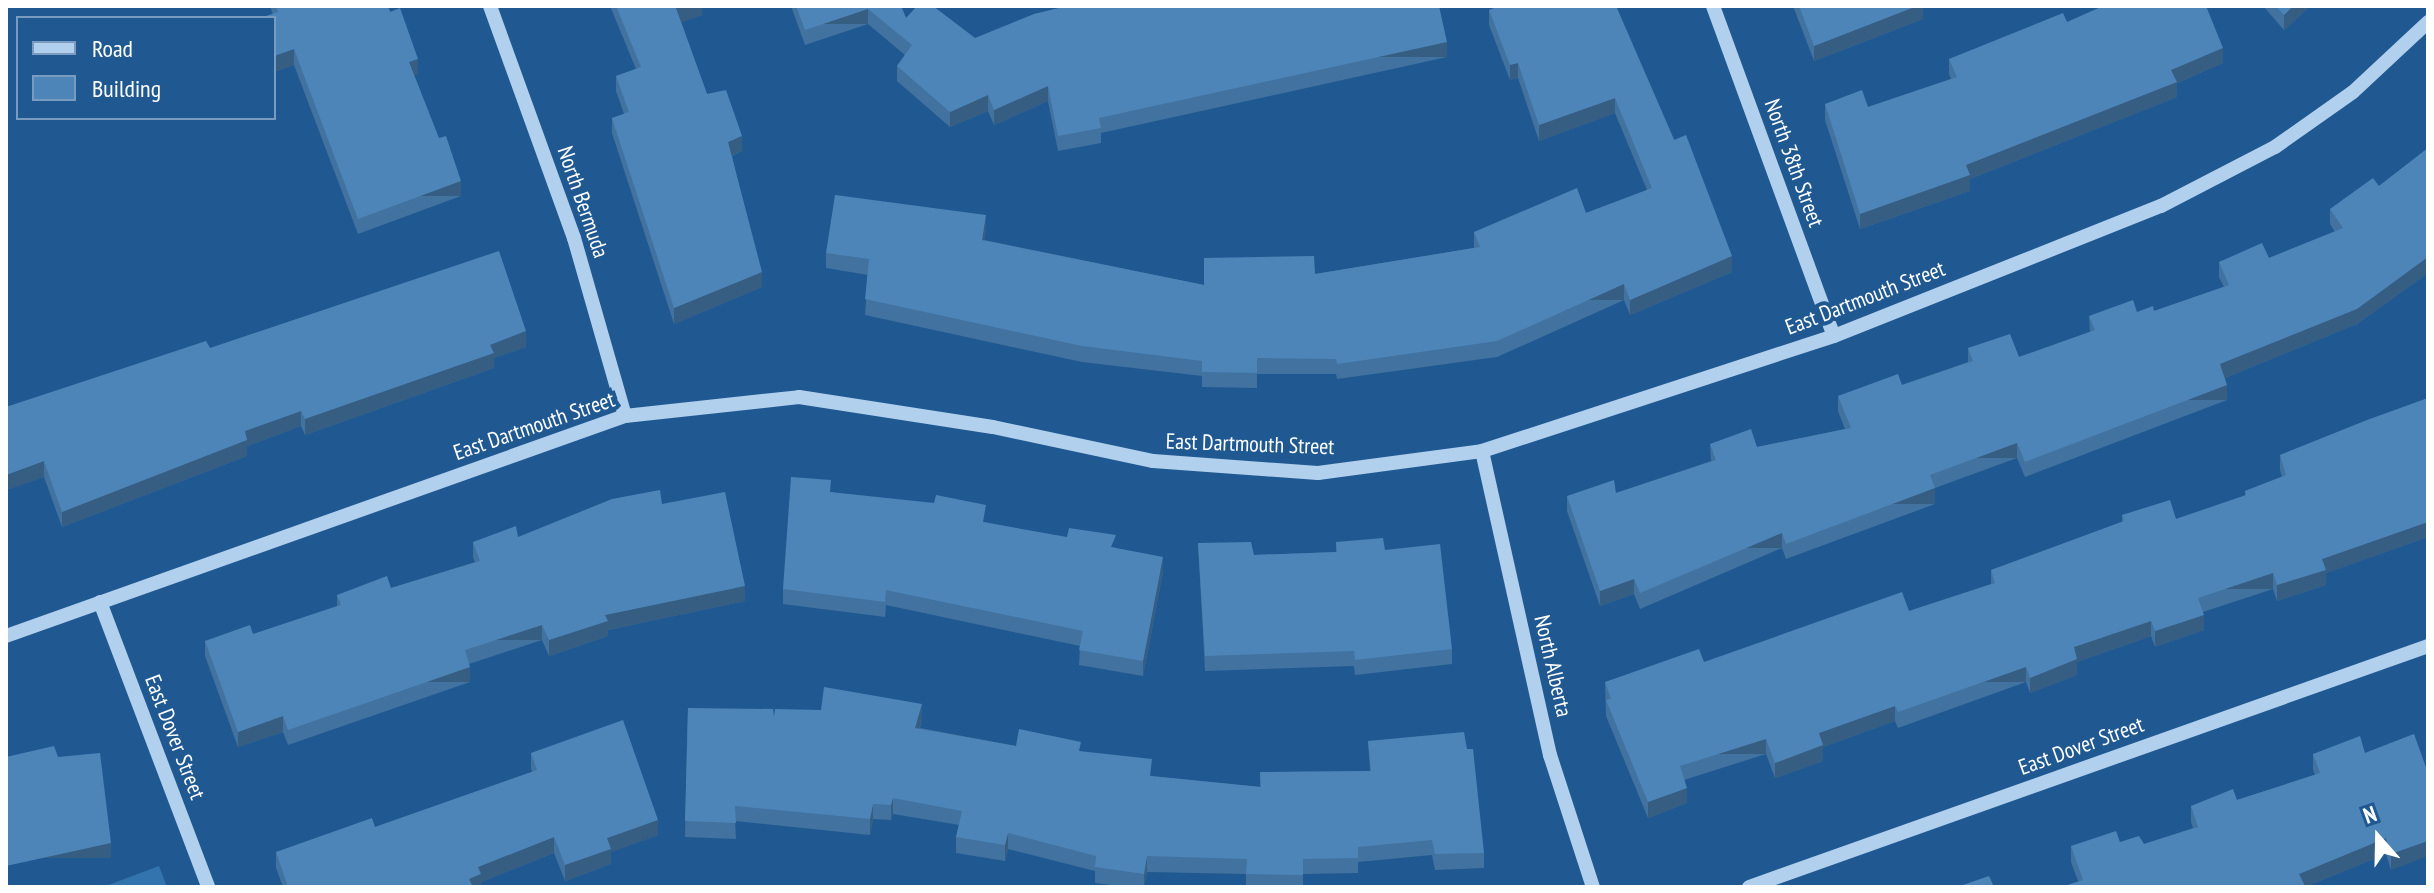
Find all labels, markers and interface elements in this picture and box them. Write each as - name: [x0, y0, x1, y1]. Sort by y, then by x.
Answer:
- legend: [16, 16, 276, 120]
- text: Road: [92, 33, 133, 64]
- text: Building: [92, 73, 161, 104]
- street label: North 38th Street: [1759, 96, 1829, 230]
- street label: North Bermuda: [552, 143, 614, 261]
- street label: East Dartmouth Street: [1782, 255, 1948, 341]
- street label: East Dartmouth Street: [450, 386, 618, 466]
- street label: East Dartmouth Street: [1165, 428, 1335, 460]
- street label: North Alberta: [1528, 612, 1578, 720]
- street label: East Dover Street: [139, 671, 211, 803]
- street label: East Dover Street: [2015, 711, 2147, 781]
- north arrow: [2338, 797, 2418, 877]
- text: N: [2359, 799, 2380, 830]

